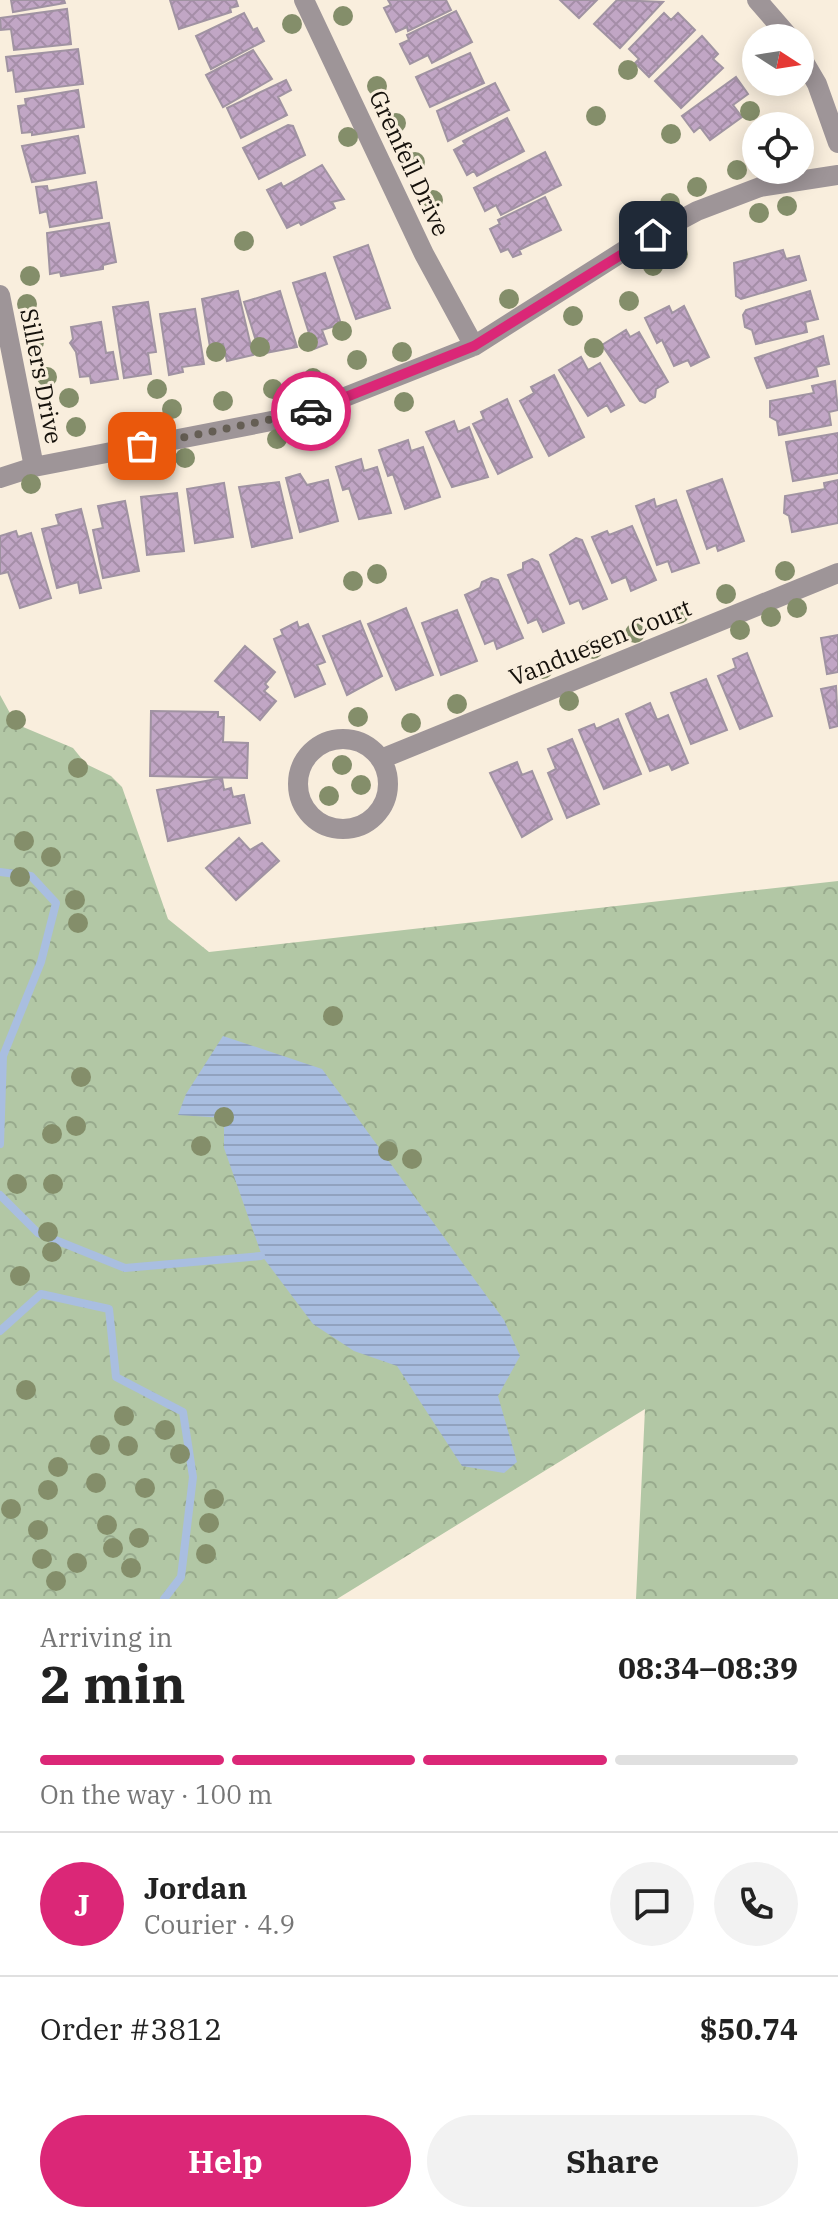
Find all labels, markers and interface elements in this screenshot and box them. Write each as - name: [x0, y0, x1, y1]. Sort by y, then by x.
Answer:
- north arrow: [742, 24, 814, 96]
- map controls: [742, 24, 814, 184]
- street label: Grenfell Drive: [362, 85, 458, 241]
- button: locate: [742, 112, 814, 184]
- pin: [619, 201, 687, 269]
- icon: home: [631, 213, 675, 257]
- street label: Sillers Drive: [13, 305, 71, 447]
- courier: [271, 371, 351, 451]
- icon: car: [289, 389, 333, 433]
- pin: [108, 412, 176, 480]
- icon: bag: [120, 424, 164, 468]
- street label: Vanduesen Court: [504, 591, 696, 693]
- text: Arriving in: [40, 1620, 173, 1654]
- text: 08:34–08:39: [618, 1648, 798, 1687]
- text: 2 min: [40, 1650, 186, 1717]
- text: On the way · 100 m: [40, 1777, 273, 1811]
- button: chat: [610, 1862, 694, 1946]
- button: phone: [714, 1862, 798, 1946]
- text: Jordan: [144, 1868, 247, 1907]
- text: J: [74, 1885, 90, 1924]
- text: Courier · 4.9: [144, 1907, 295, 1941]
- text: Order #3812: [40, 2009, 222, 2048]
- text: $50.74: [700, 2009, 798, 2048]
- button: Help: [40, 2115, 411, 2207]
- button: Share: [427, 2115, 798, 2207]

